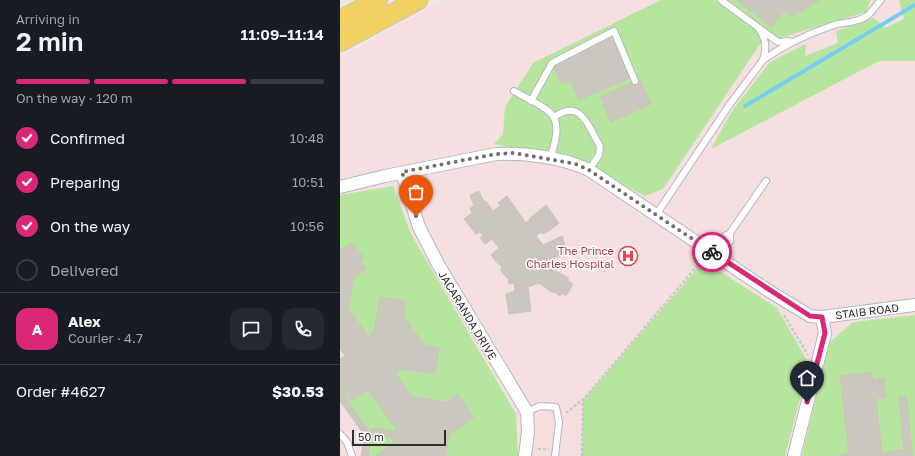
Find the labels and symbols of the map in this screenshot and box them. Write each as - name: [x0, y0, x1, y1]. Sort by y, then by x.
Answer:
- pin: [399, 175, 433, 216]
- courier: [692, 232, 732, 272]
- place label: The Prince Charles Hospital: [526, 244, 614, 270]
- hospital icon: The Prince Charles Hospital: [617, 245, 639, 267]
- street label: JACARANDA DRIVE: [436, 268, 500, 362]
- street label: STAIB ROAD: [834, 301, 900, 321]
- pin: [790, 361, 824, 402]
- scale bar: [352, 428, 446, 447]

